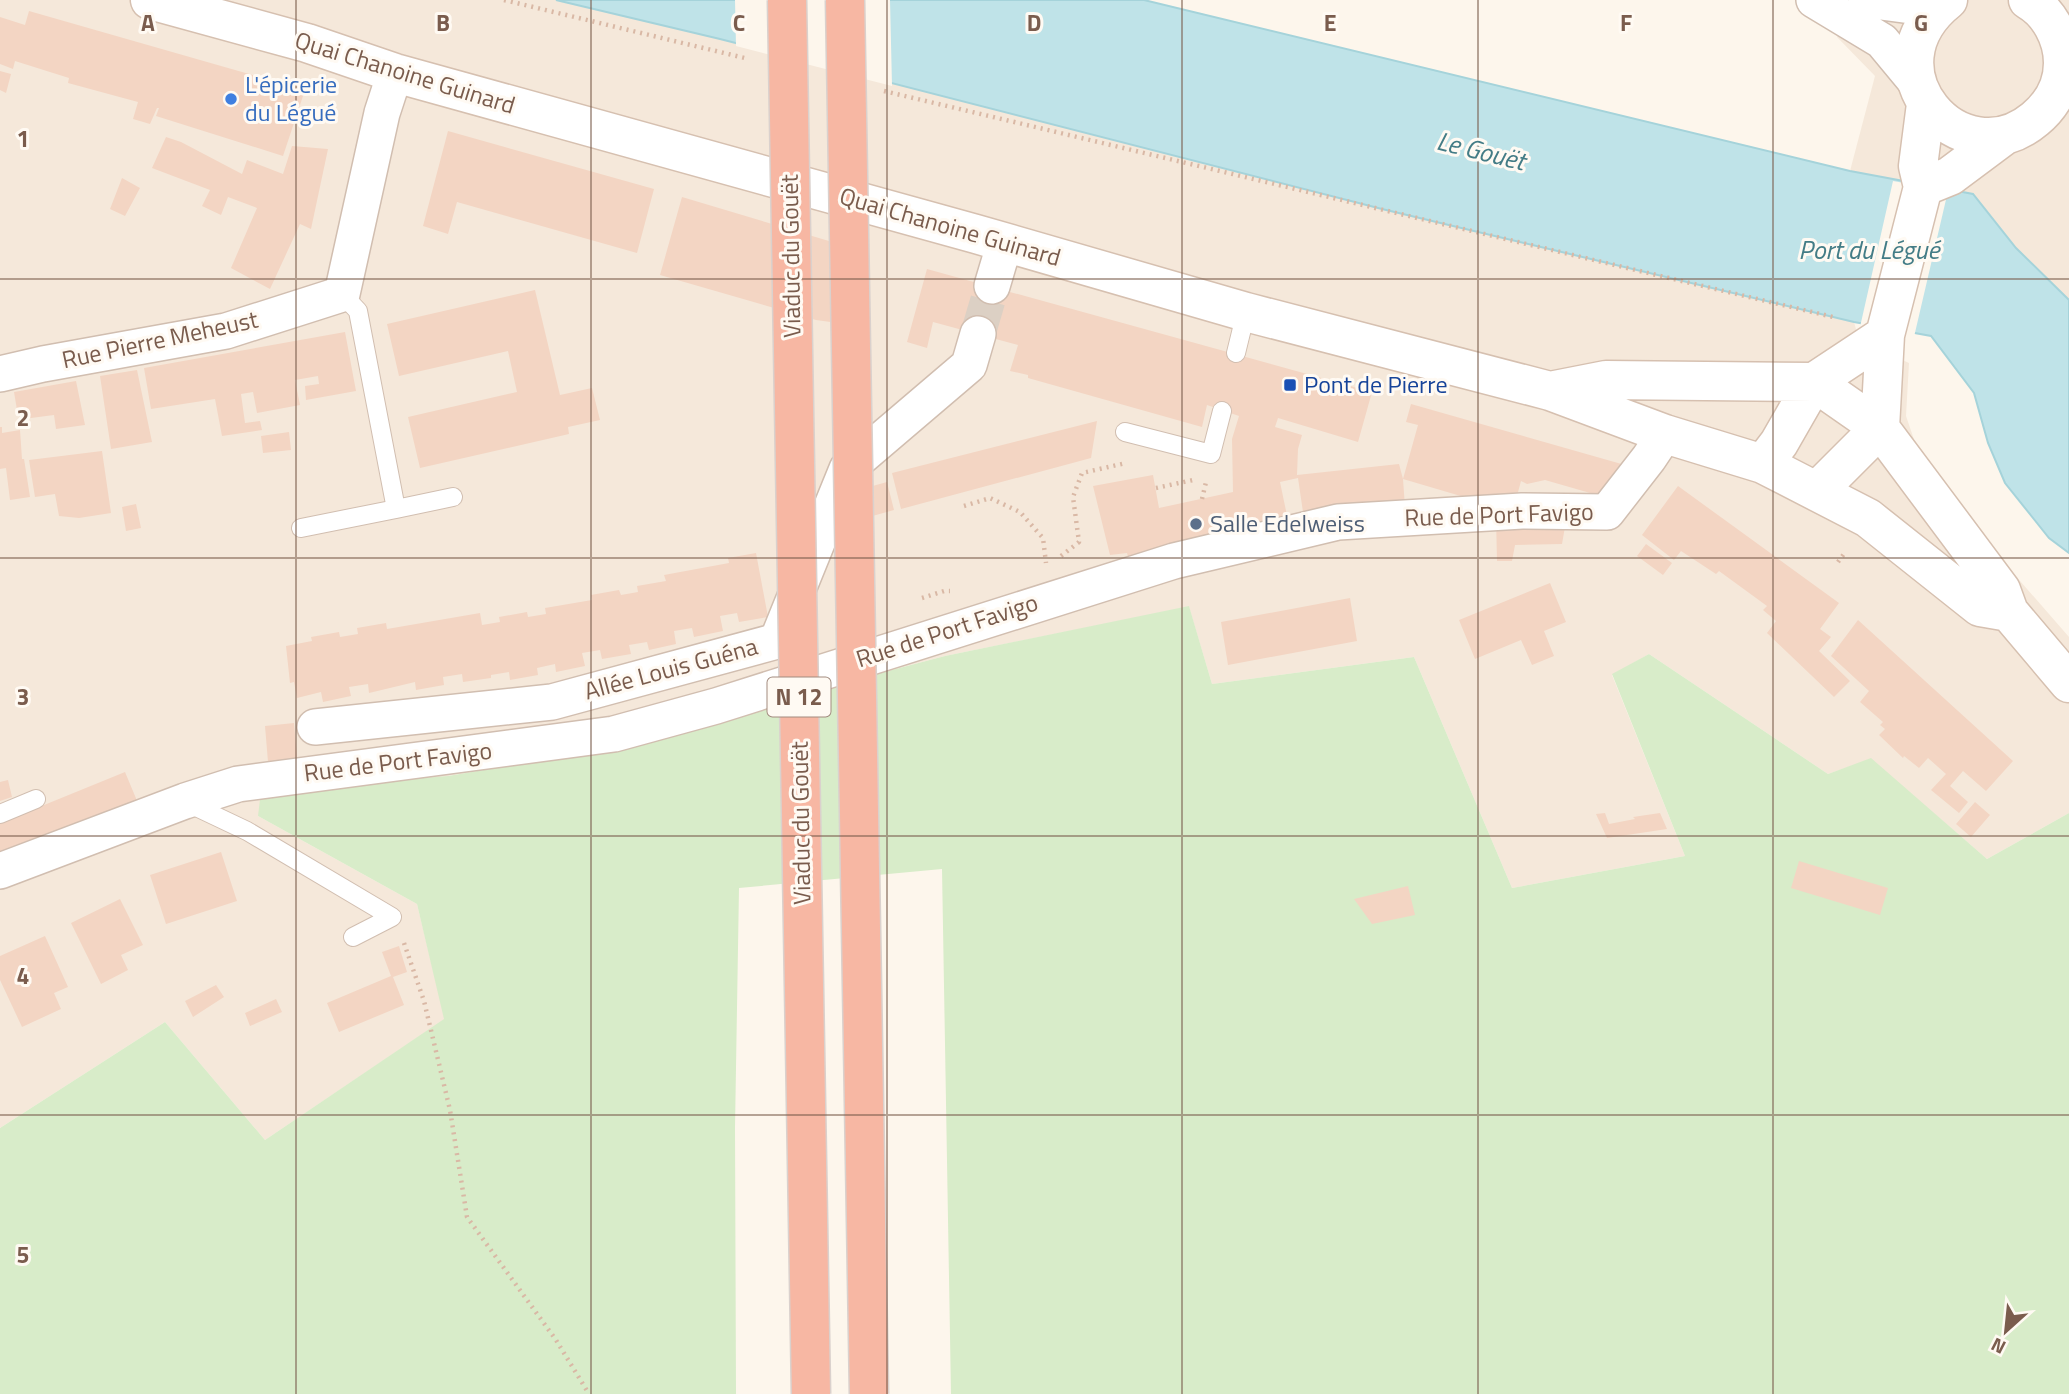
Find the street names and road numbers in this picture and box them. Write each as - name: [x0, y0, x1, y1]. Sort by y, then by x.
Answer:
- street label: Quai Chanoine Guinard: [291, 21, 520, 123]
- street label: Viaduc du Gouët: [771, 173, 809, 338]
- street label: Quai Chanoine Guinard: [835, 177, 1065, 275]
- street label: Rue Pierre Meheust: [58, 301, 262, 377]
- street label: Rue de Port Favigo: [1404, 493, 1594, 535]
- street label: Rue de Port Favigo: [851, 584, 1042, 676]
- street label: Allée Louis Guéna: [580, 628, 761, 708]
- road number: N 12: [768, 678, 830, 716]
- street label: Rue de Port Favigo: [302, 732, 494, 790]
- street label: Viaduc du Gouët: [781, 740, 819, 905]

